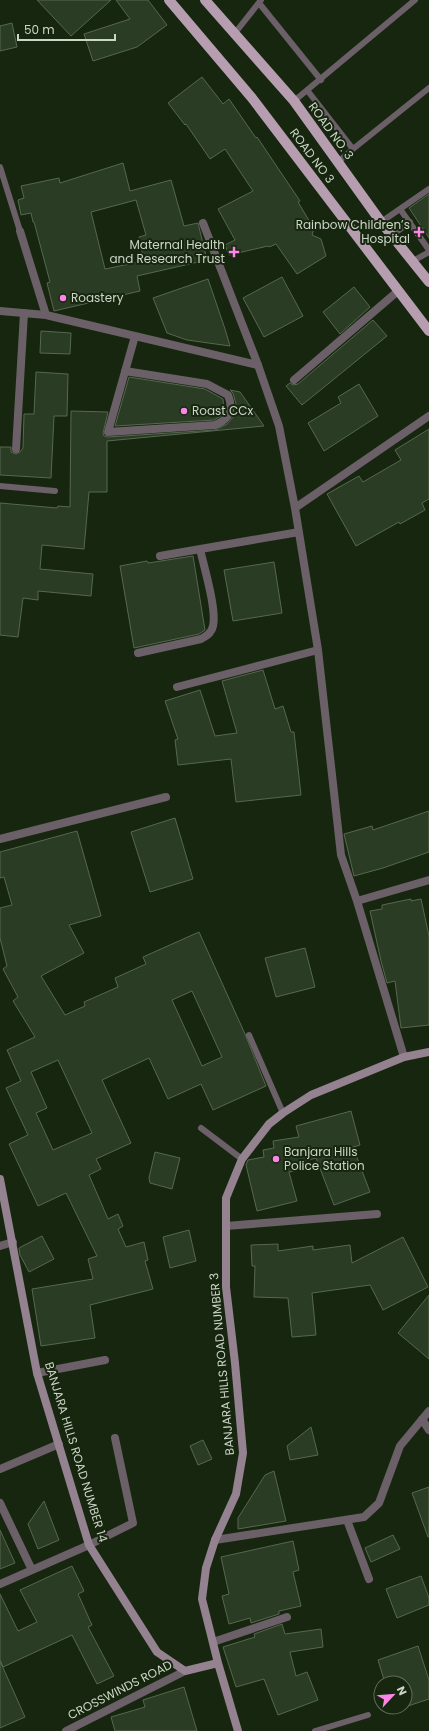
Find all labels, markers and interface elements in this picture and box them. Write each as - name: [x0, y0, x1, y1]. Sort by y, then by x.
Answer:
- scale bar: [18, 16, 115, 42]
- text: 50 m: [24, 21, 55, 38]
- street label: ROAD NO. 3: [305, 99, 358, 163]
- street label: ROAD NO 3: [286, 125, 339, 187]
- place label: Rainbow Children’s Hospital: [296, 216, 410, 247]
- marker: Rainbow Children’s Hospital: [413, 226, 425, 238]
- place label: Maternal Health and Research Trust: [109, 236, 225, 267]
- marker: Maternal Health and Research Trust: [228, 246, 240, 258]
- place label: Roastery: [71, 289, 124, 306]
- marker: Roastery: [58, 293, 68, 303]
- place label: Roast CCx: [192, 402, 253, 419]
- marker: Roast CCx: [179, 406, 189, 416]
- place label: Banjara Hills Police Station: [284, 1143, 365, 1174]
- marker: Banjara Hills Police Station: [271, 1154, 281, 1164]
- street label: BANJARA HILLS ROAD NUMBER 3: [205, 1272, 238, 1456]
- street label: BANJARA HILLS ROAD NUMBER 14: [41, 1360, 112, 1544]
- street label: CROSSWINDS ROAD: [65, 1656, 175, 1723]
- north arrow: [373, 1675, 413, 1715]
- text: N: [393, 1683, 411, 1698]

